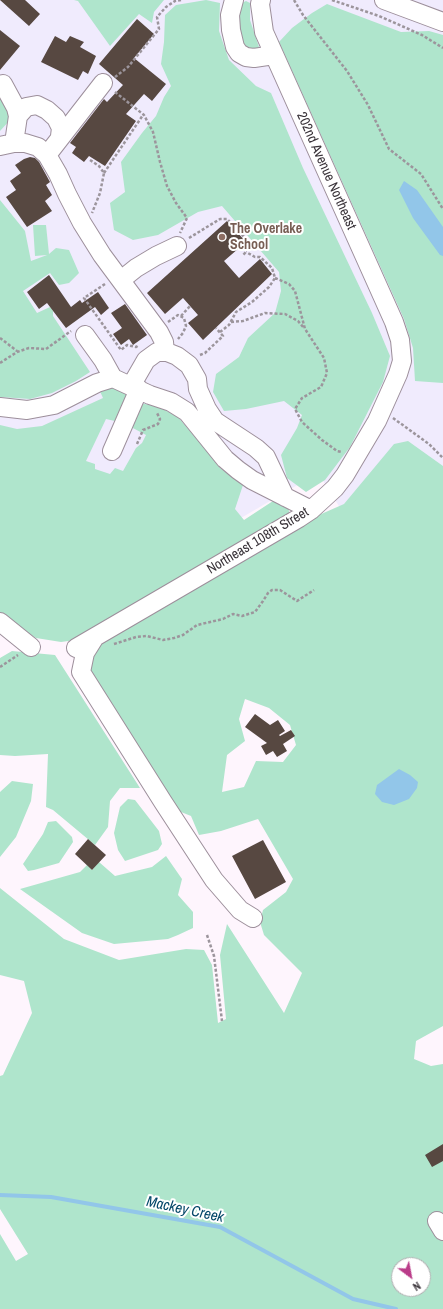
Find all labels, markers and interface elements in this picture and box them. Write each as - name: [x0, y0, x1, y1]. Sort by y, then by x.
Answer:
- street label: 202nd Avenue Northeast: [293, 110, 359, 232]
- place label: The Overlake School: [230, 221, 302, 254]
- marker: The Overlake School: [217, 232, 227, 242]
- street label: Northeast 108th Street: [204, 504, 312, 578]
- water label: Mackey Creek: [145, 1193, 225, 1227]
- north arrow: [391, 1257, 431, 1297]
- text: N: [410, 1279, 423, 1294]

